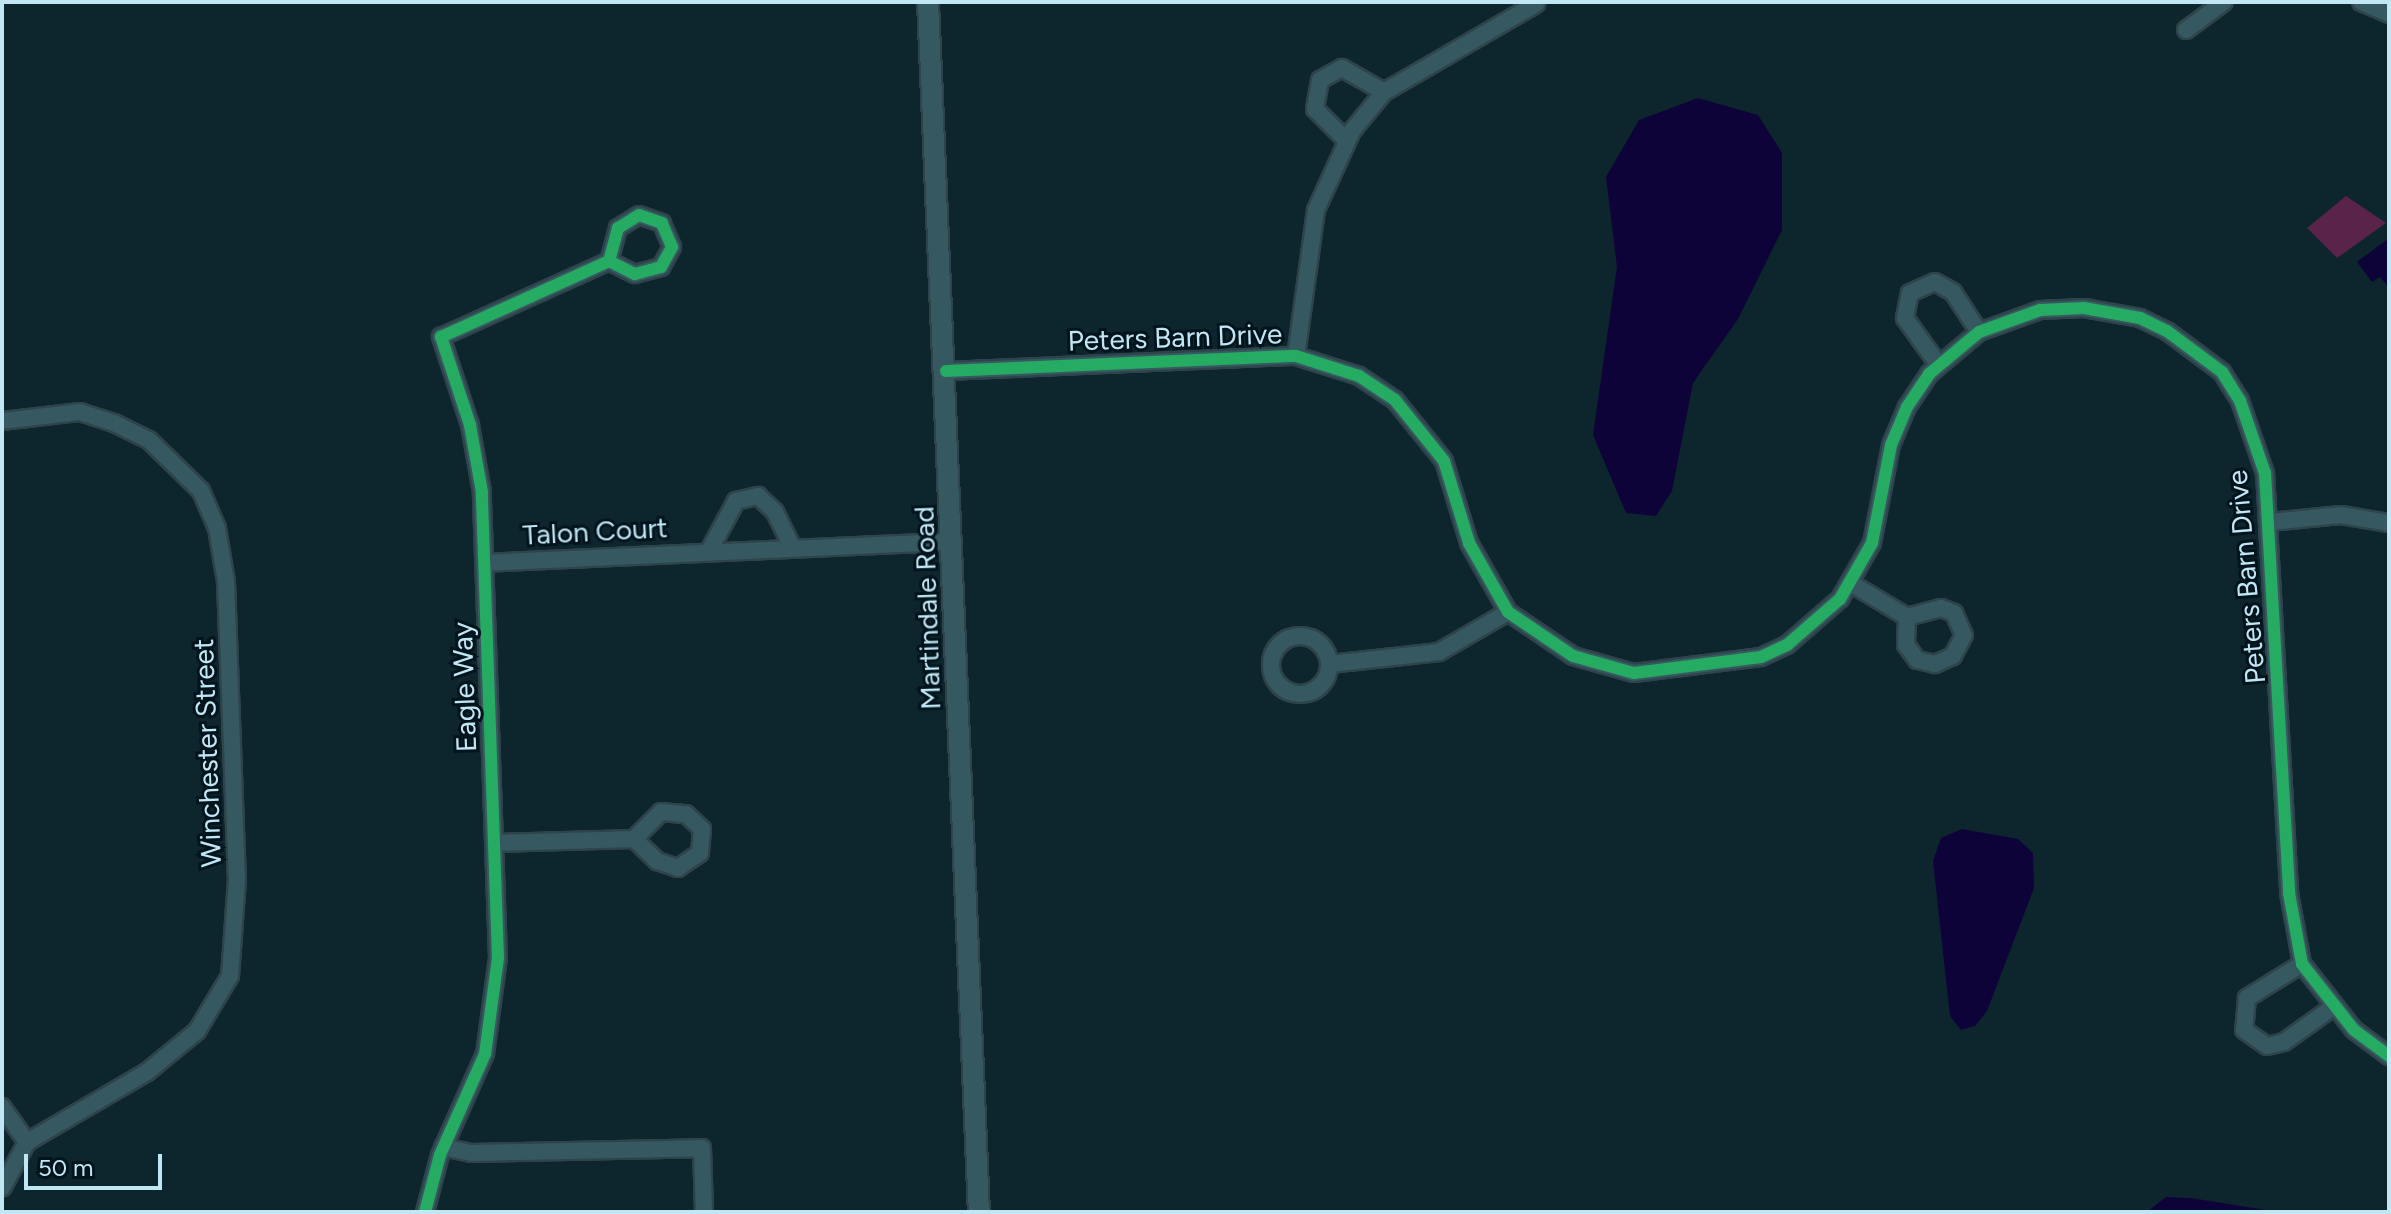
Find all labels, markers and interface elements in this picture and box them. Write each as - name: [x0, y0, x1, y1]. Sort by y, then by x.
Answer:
- street label: Peters Barn Drive: [1067, 316, 1283, 358]
- street label: Peters Barn Drive: [2220, 469, 2272, 685]
- street label: Martindale Road: [907, 506, 947, 710]
- street label: Talon Court: [522, 510, 668, 552]
- street label: Eagle Way: [445, 621, 483, 753]
- street label: Winchester Street: [186, 638, 228, 868]
- scale bar: [28, 1138, 166, 1188]
- text: 50 m: [38, 1153, 94, 1182]

